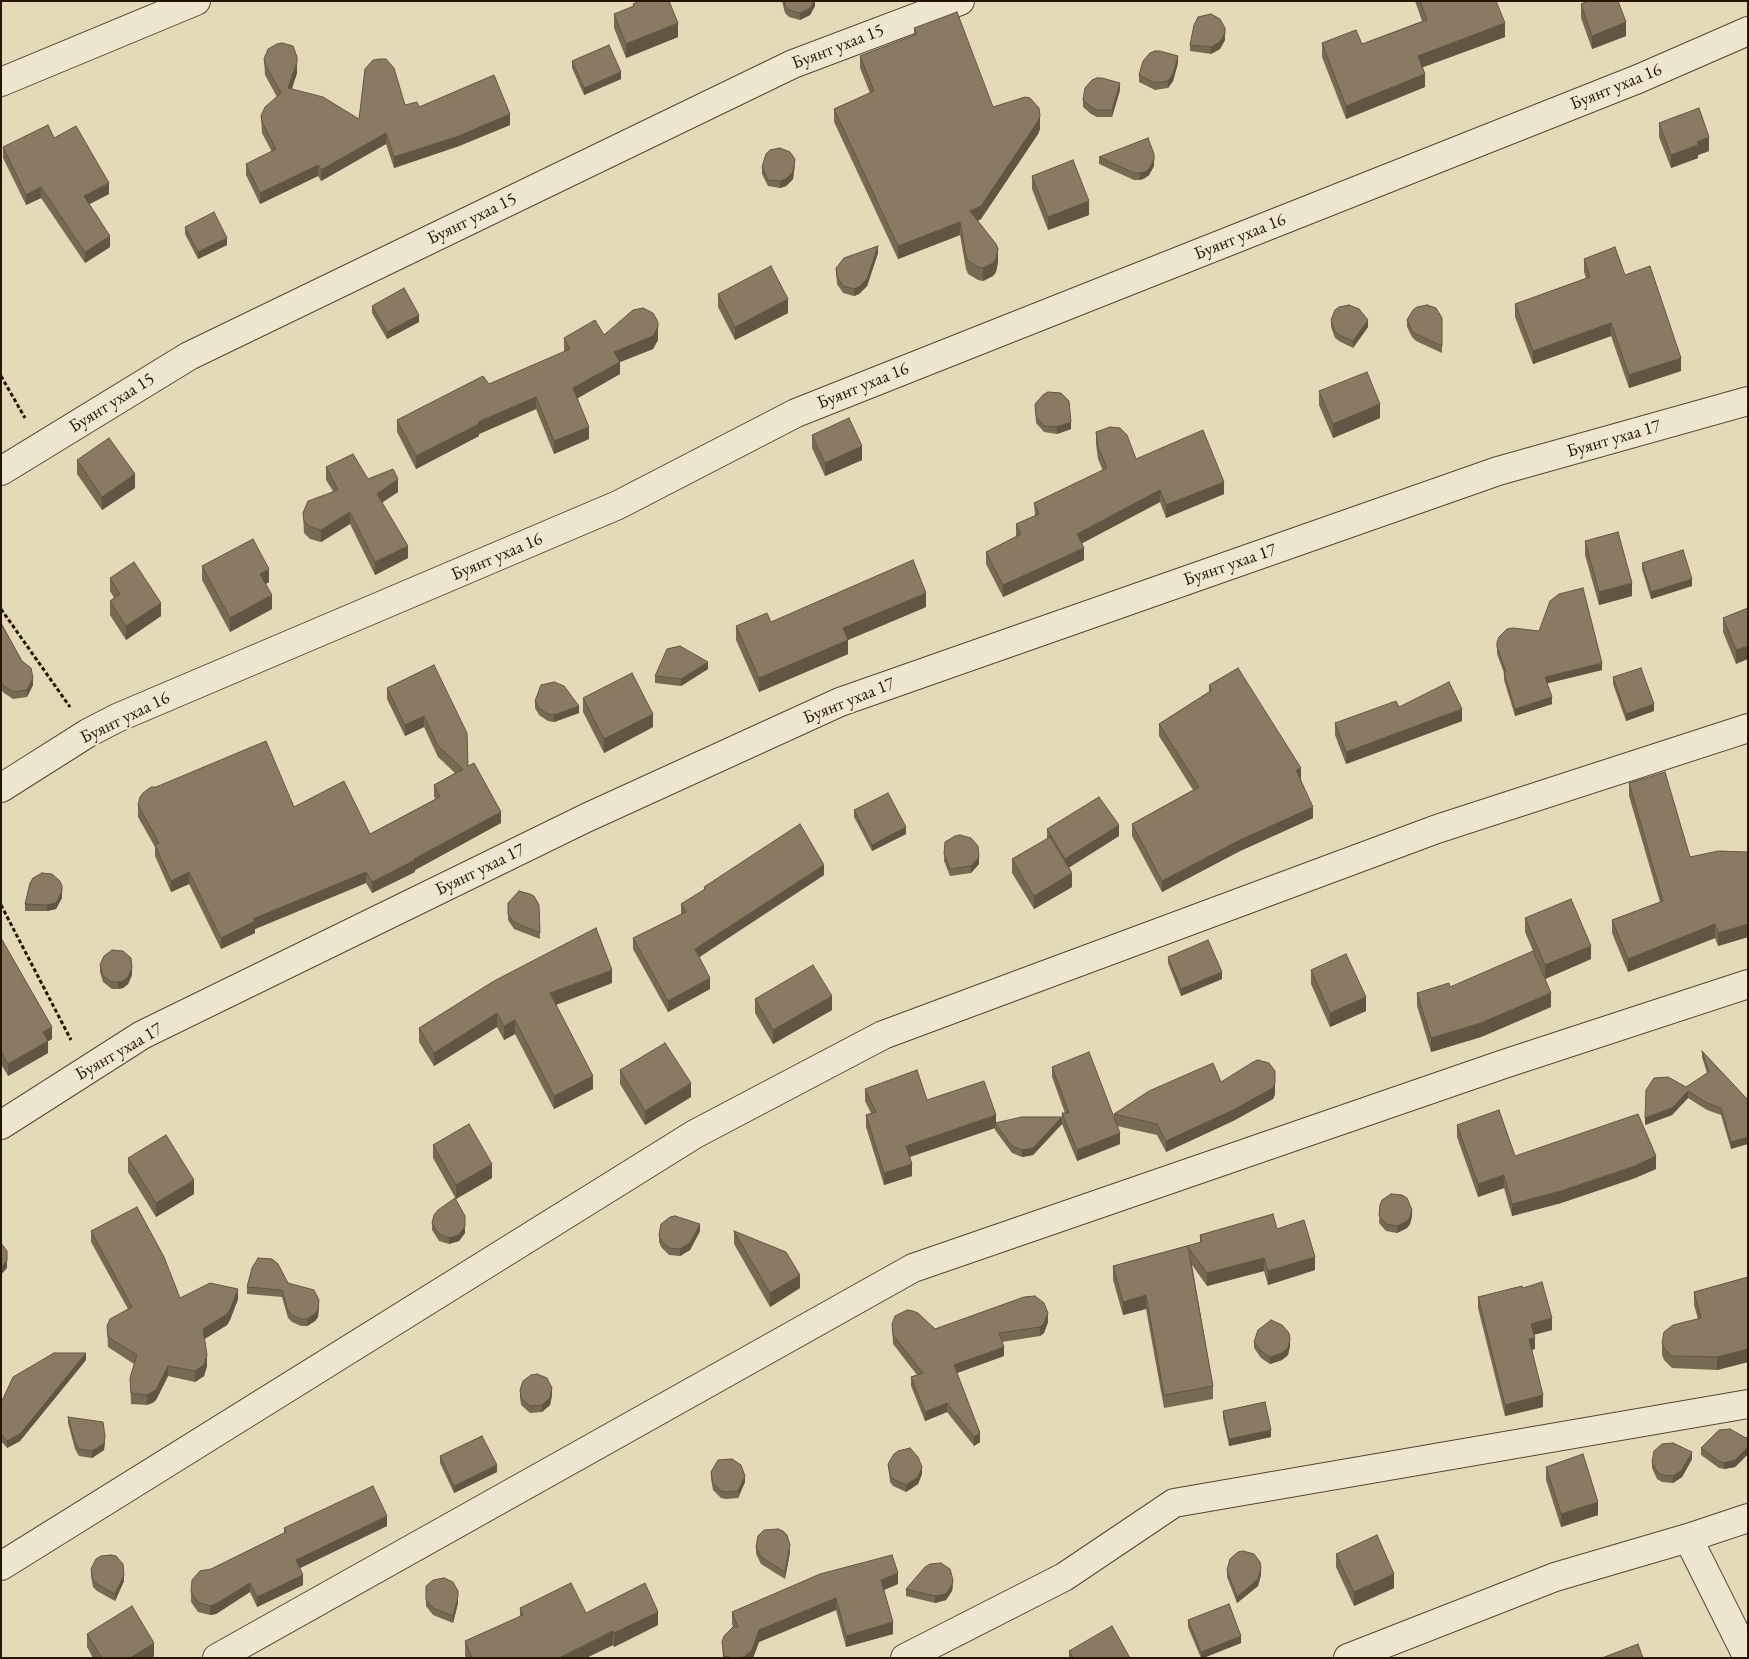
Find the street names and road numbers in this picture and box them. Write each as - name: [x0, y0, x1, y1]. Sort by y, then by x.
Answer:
- street label: Буянт ухаа 15: [789, 20, 887, 74]
- street label: Буянт ухаа 16: [1567, 59, 1665, 115]
- street label: Буянт ухаа 15: [424, 188, 520, 250]
- street label: Буянт ухаа 16: [1191, 209, 1289, 265]
- street label: Буянт ухаа 16: [814, 358, 912, 414]
- street label: Буянт ухаа 15: [65, 368, 159, 438]
- street label: Буянт ухаа 17: [1564, 415, 1664, 463]
- street label: Буянт ухаа 16: [448, 528, 546, 586]
- street label: Буянт ухаа 17: [1181, 539, 1279, 591]
- street label: Буянт ухаа 17: [800, 673, 898, 729]
- street label: Буянт ухаа 16: [77, 687, 173, 749]
- street label: Буянт ухаа 17: [432, 839, 528, 901]
- street label: Буянт ухаа 17: [72, 1018, 166, 1086]

